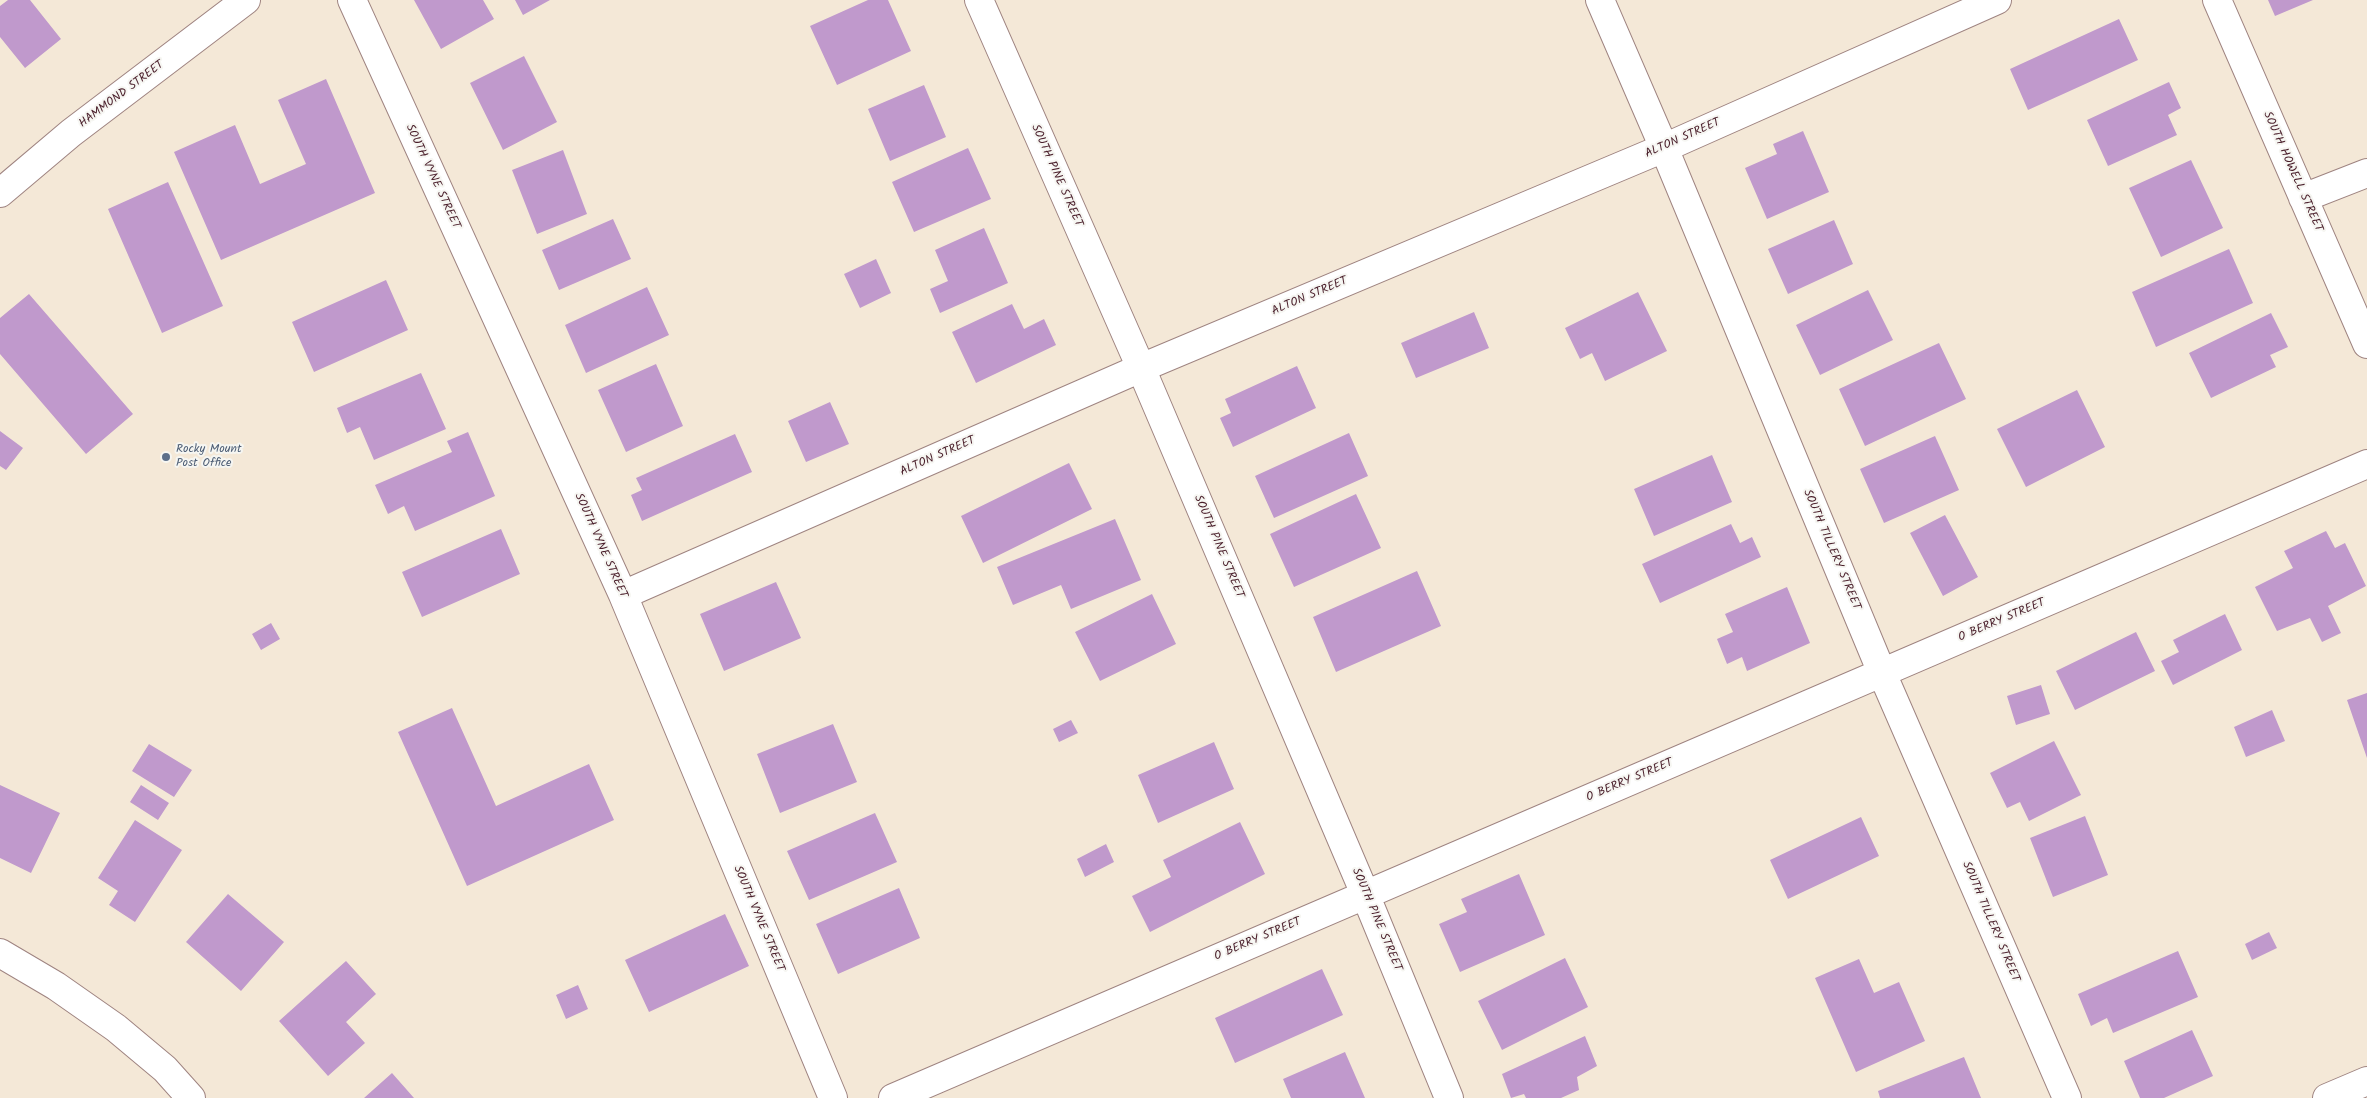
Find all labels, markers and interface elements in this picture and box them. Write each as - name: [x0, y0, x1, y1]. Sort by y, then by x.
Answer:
- street label: HAMMOND STREET: [77, 58, 167, 132]
- street label: SOUTH HOWELL STREET: [2259, 110, 2325, 234]
- street label: ALTON STREET: [1643, 116, 1723, 162]
- street label: SOUTH VYNE STREET: [401, 122, 463, 232]
- street label: SOUTH PINE STREET: [1027, 123, 1085, 229]
- street label: ALTON STREET: [1270, 275, 1350, 319]
- street label: ALTON STREET: [898, 434, 978, 480]
- place label: Rocky Mount Post Office: [176, 443, 242, 471]
- marker: Rocky Mount Post Office: [160, 451, 172, 463]
- street label: SOUTH TILLERY STREET: [1799, 488, 1863, 612]
- street label: SOUTH VYNE STREET: [570, 491, 630, 601]
- street label: SOUTH PINE STREET: [1190, 493, 1246, 601]
- street label: O BERRY STREET: [1956, 596, 2048, 646]
- street label: O BERRY STREET: [1584, 756, 1676, 806]
- street label: SOUTH TILLERY STREET: [1958, 860, 2022, 984]
- street label: SOUTH VYNE STREET: [729, 864, 787, 974]
- street label: SOUTH PINE STREET: [1348, 866, 1404, 974]
- street label: O BERRY STREET: [1212, 915, 1304, 965]

